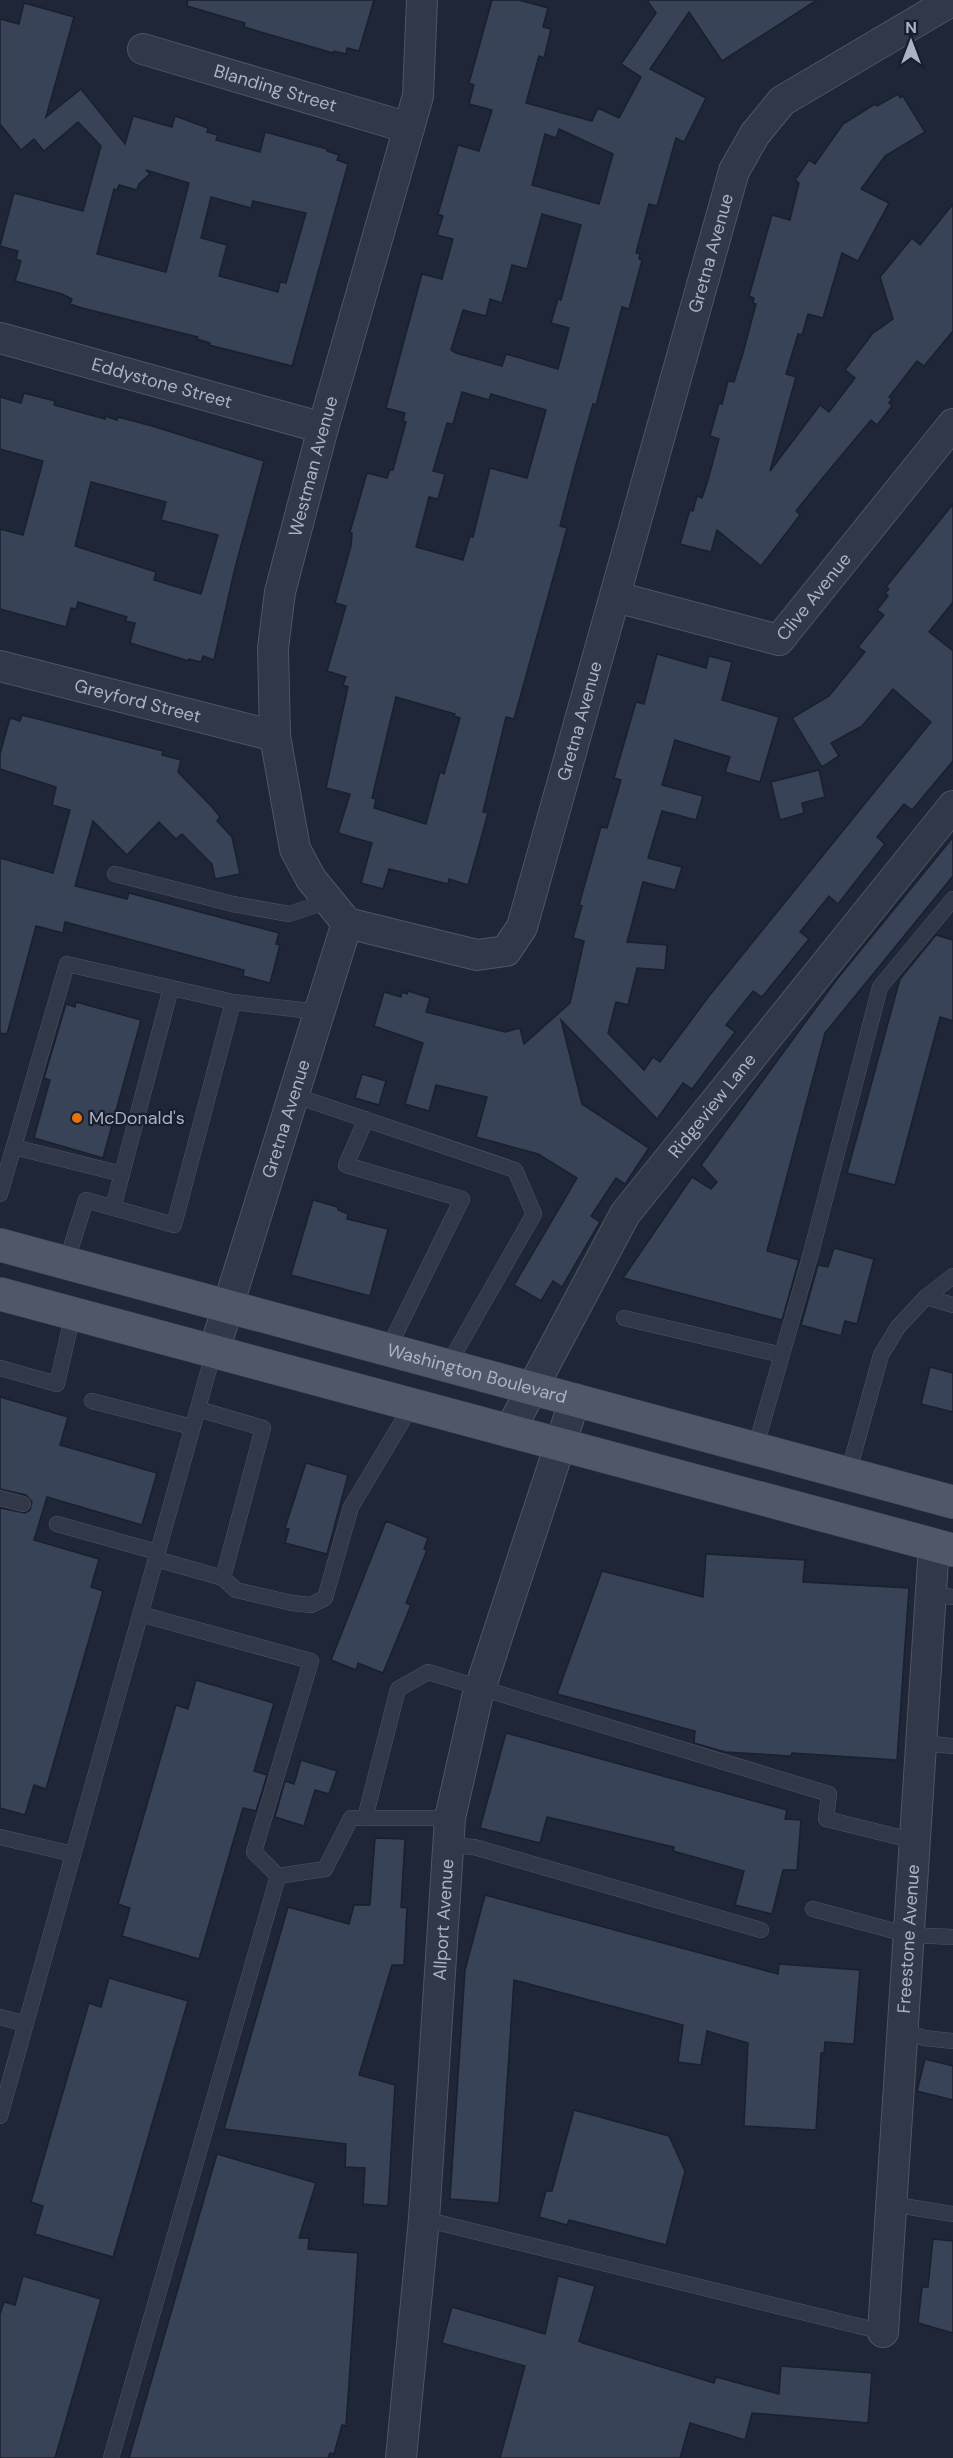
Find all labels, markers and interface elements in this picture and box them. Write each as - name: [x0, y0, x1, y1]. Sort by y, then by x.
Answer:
- north arrow: [881, 12, 941, 72]
- text: N: [905, 17, 917, 38]
- street label: Blanding Street: [211, 59, 340, 118]
- street label: Gretna Avenue: [683, 191, 739, 316]
- street label: Eddystone Street: [89, 352, 235, 414]
- street label: Westman Avenue: [283, 393, 344, 539]
- street label: Clive Avenue: [771, 548, 857, 646]
- street label: Gretna Avenue: [552, 659, 608, 784]
- street label: Greyford Street: [72, 673, 203, 729]
- street label: Ridgeview Lane: [663, 1048, 762, 1163]
- street label: Gretna Avenue: [256, 1057, 316, 1181]
- place label: McDonald's: [89, 1106, 185, 1130]
- marker: McDonald's: [70, 1111, 84, 1125]
- street label: Washington Boulevard: [384, 1338, 570, 1409]
- street label: Allport Avenue: [427, 1858, 459, 1981]
- street label: Freestone Avenue: [892, 1864, 925, 2014]

